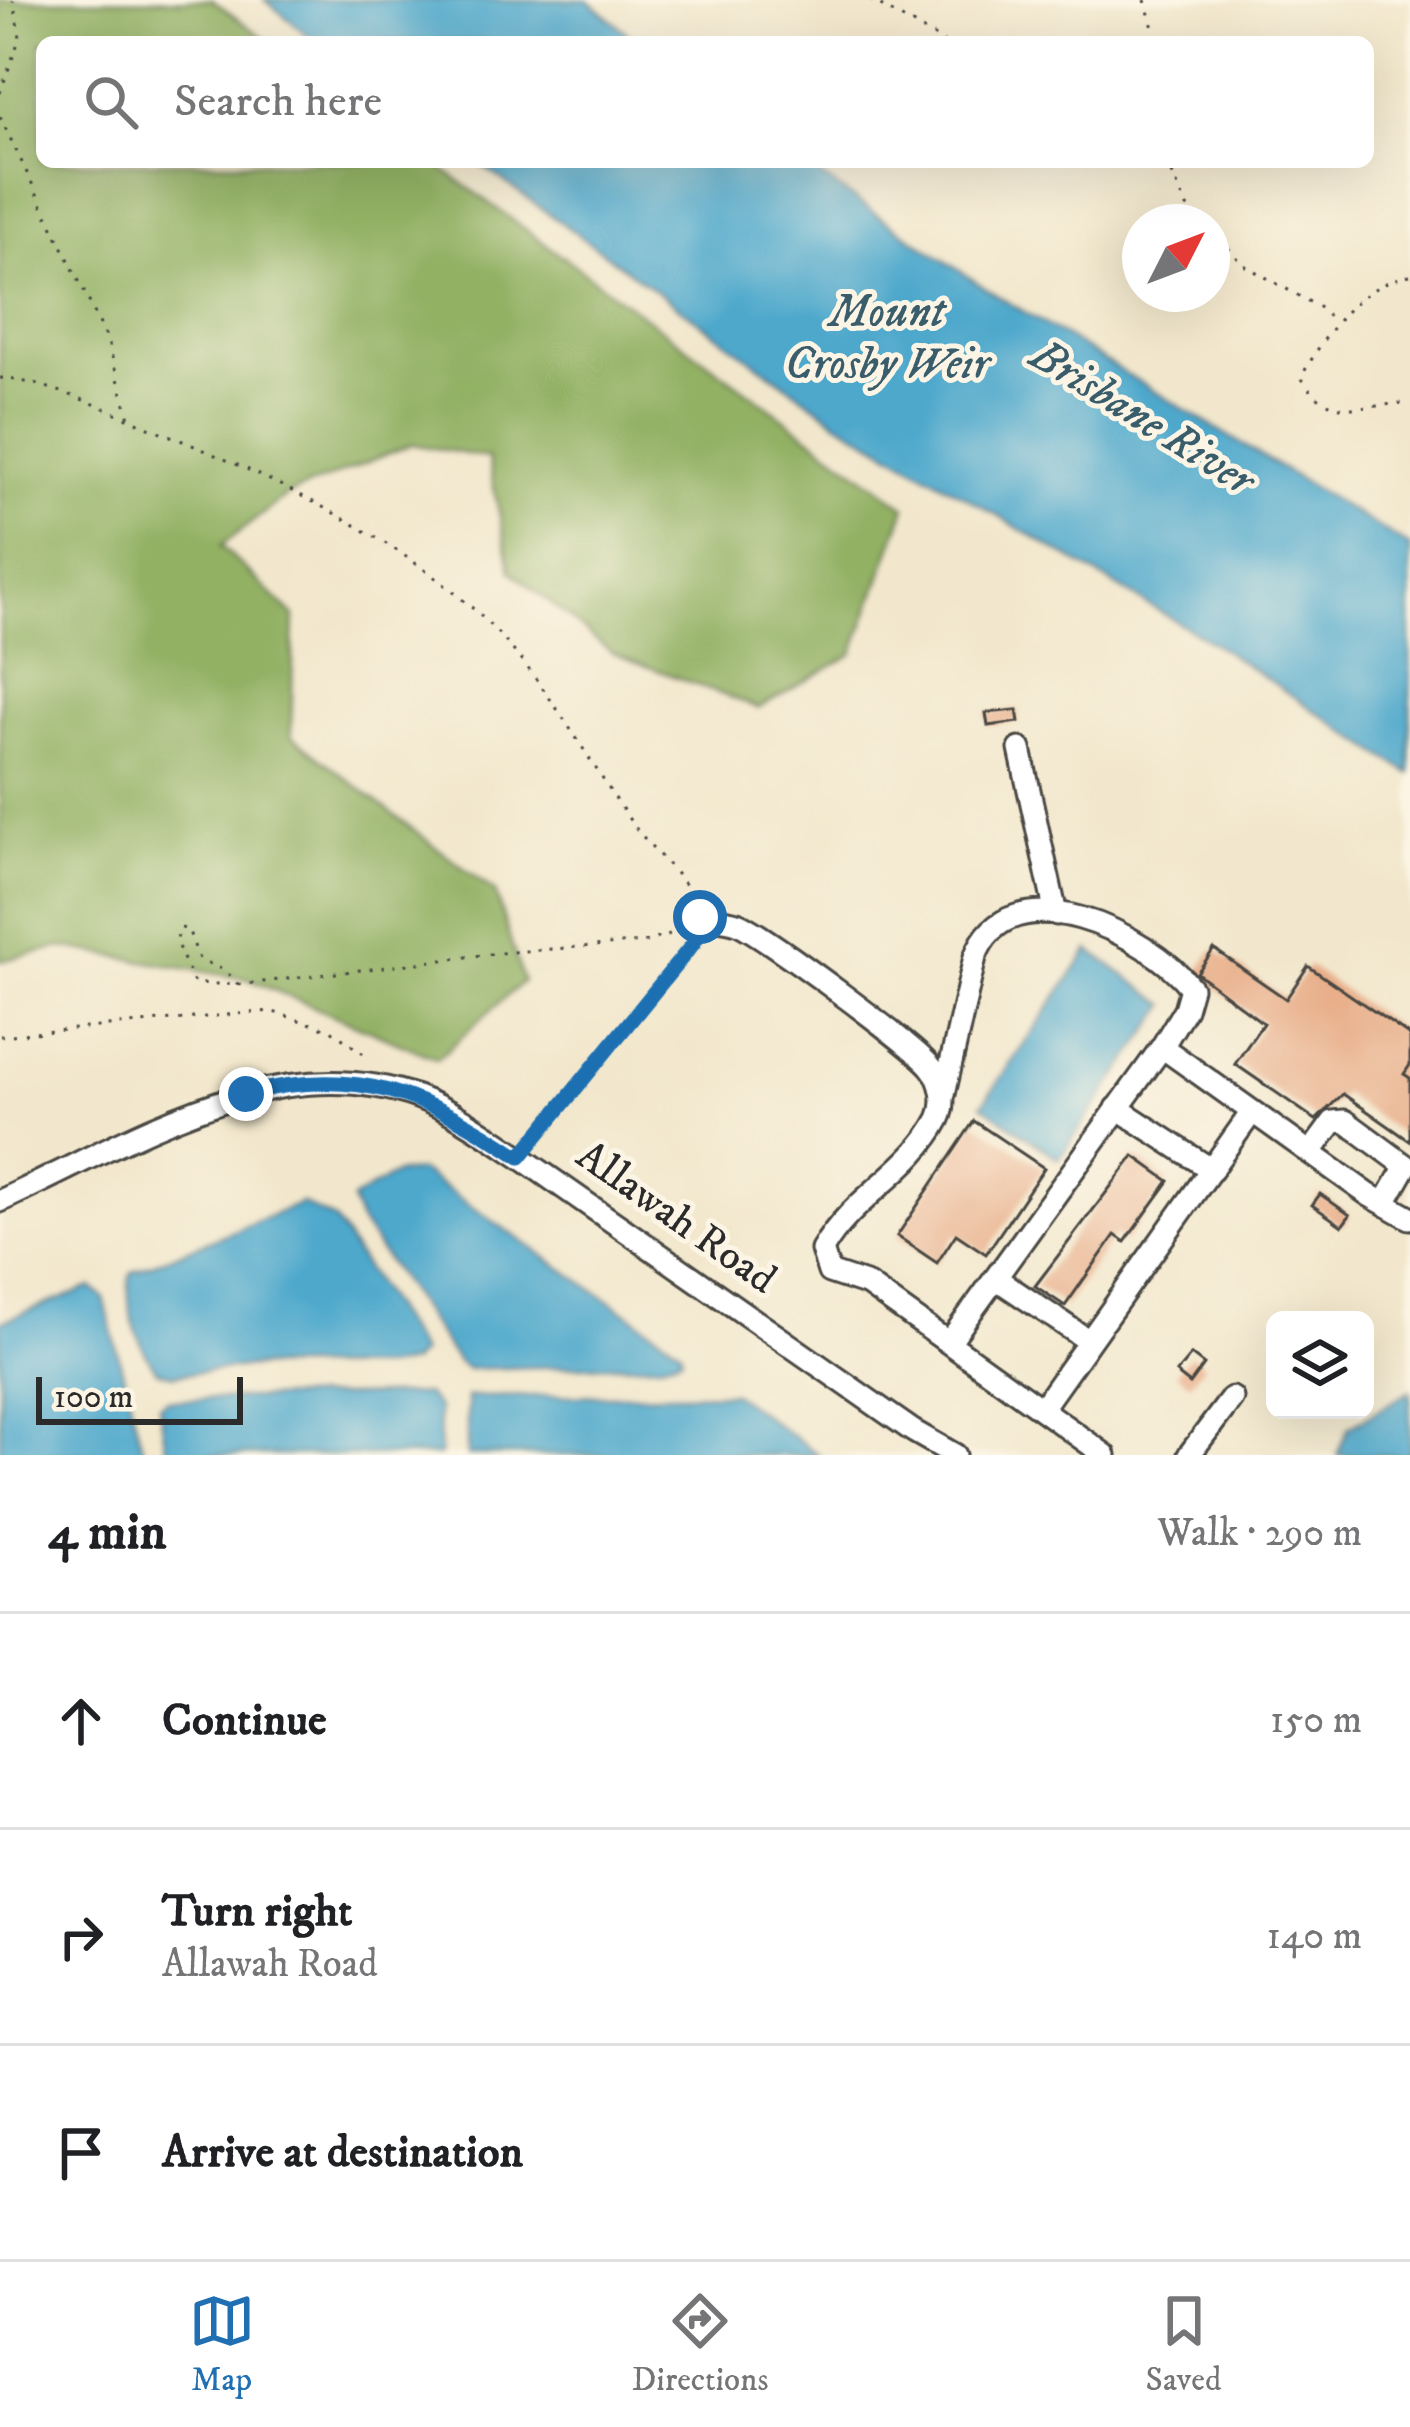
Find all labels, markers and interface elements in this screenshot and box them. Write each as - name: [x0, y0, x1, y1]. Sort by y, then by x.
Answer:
- search box: [36, 36, 1374, 168]
- icon: search: [78, 69, 144, 135]
- text: Search here: [174, 74, 382, 130]
- north arrow: [1122, 204, 1230, 312]
- water label: Mount Crosby Weir: [785, 285, 992, 393]
- water label: Brisbane River: [1018, 326, 1267, 510]
- route start: [673, 890, 727, 944]
- route end: [219, 1067, 273, 1121]
- street label: Allawah Road: [566, 1130, 786, 1306]
- map controls: [1266, 1311, 1374, 1419]
- button: layers: [1266, 1311, 1374, 1419]
- scale bar: [36, 1371, 243, 1424]
- text: 100 m: [54, 1377, 133, 1418]
- text: 4 min: [48, 1501, 166, 1565]
- text: Walk · 290 m: [1158, 1509, 1362, 1558]
- icon: ahead: [48, 1688, 114, 1754]
- text: Continue: [162, 1693, 327, 1749]
- text: 150 m: [1270, 1696, 1362, 1745]
- text: Turn right: [162, 1884, 352, 1940]
- icon: right: [48, 1904, 114, 1970]
- text: 140 m: [1267, 1912, 1362, 1961]
- text: Allawah Road: [162, 1940, 378, 1989]
- icon: arrive: [48, 2120, 114, 2186]
- text: Arrive at destination: [162, 2125, 523, 2181]
- tab: Map: [189, 2288, 255, 2401]
- tab: Directions: [632, 2288, 768, 2401]
- tab: Saved: [1146, 2288, 1221, 2401]

